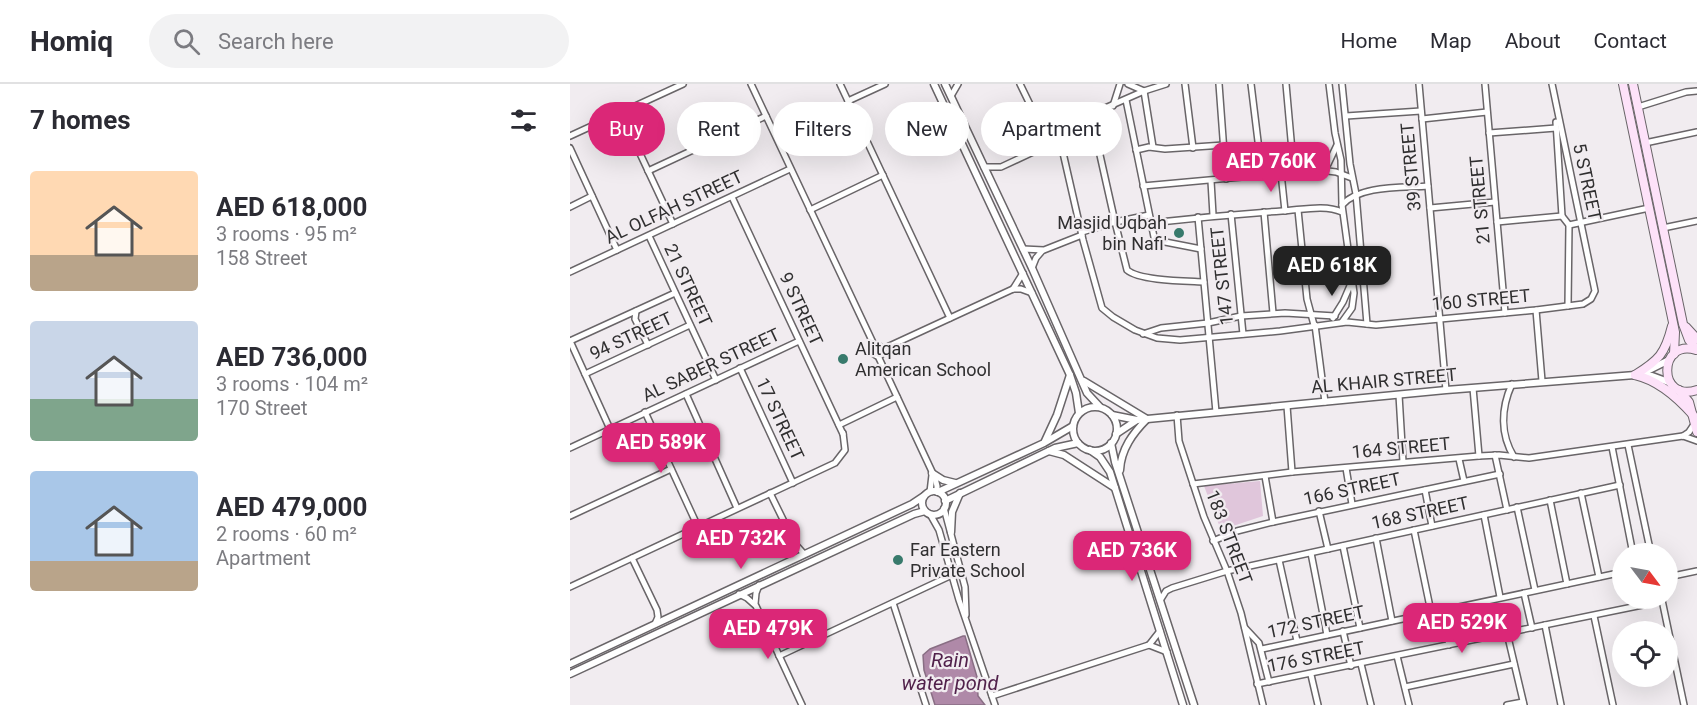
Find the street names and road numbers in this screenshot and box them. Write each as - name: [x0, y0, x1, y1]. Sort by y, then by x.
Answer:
- street label: 39 STREET: [1396, 122, 1425, 212]
- street label: 5 STREET: [1569, 141, 1606, 223]
- street label: 21 STREET: [1465, 155, 1494, 245]
- street label: AL OLFAH STREET: [602, 165, 746, 248]
- street label: 147 STREET: [1206, 226, 1237, 326]
- street label: 21 STREET: [660, 240, 717, 330]
- street label: 9 STREET: [775, 269, 828, 349]
- street label: 160 STREET: [1431, 285, 1531, 314]
- street label: 94 STREET: [586, 307, 676, 364]
- street label: AL SABER STREET: [639, 323, 783, 406]
- street label: AL KHAIR STREET: [1310, 364, 1458, 397]
- street label: 17 STREET: [752, 374, 809, 464]
- street label: 164 STREET: [1351, 433, 1451, 462]
- street label: 166 STREET: [1301, 468, 1403, 509]
- street label: 183 STREET: [1202, 487, 1257, 587]
- street label: 168 STREET: [1369, 492, 1471, 533]
- street label: 172 STREET: [1265, 601, 1367, 642]
- street label: 176 STREET: [1265, 637, 1367, 676]

